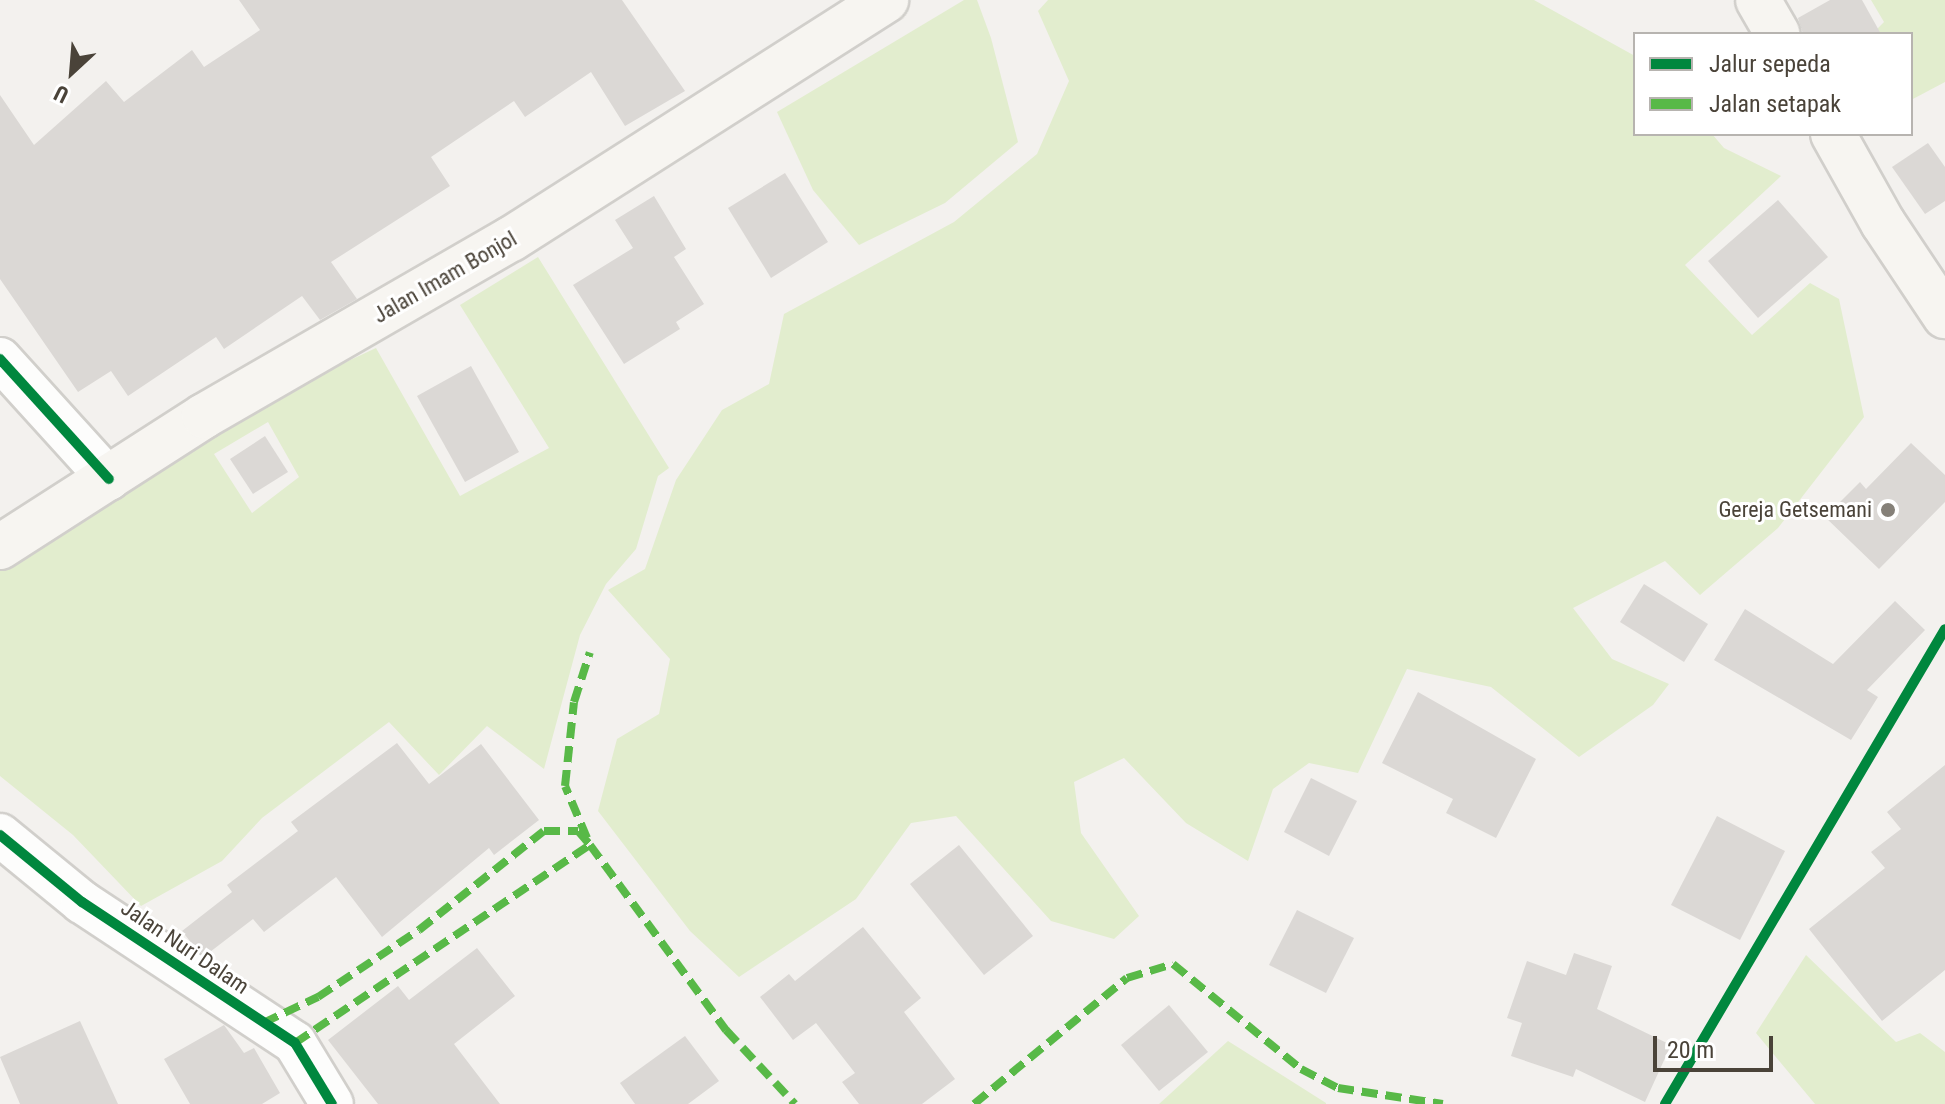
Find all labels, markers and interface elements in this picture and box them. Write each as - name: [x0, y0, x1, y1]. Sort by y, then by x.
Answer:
- north arrow: [32, 32, 112, 112]
- legend: [1633, 32, 1913, 136]
- text: Jalur sepeda: [1709, 50, 1831, 78]
- text: U: [50, 80, 72, 108]
- text: Jalan setapak: [1709, 90, 1841, 118]
- street label: Jalan Imam Bonjol: [369, 225, 521, 329]
- place label: Gereja Getsemani: [1718, 497, 1872, 523]
- marker: Gereja Getsemani: [1879, 501, 1897, 519]
- street label: Jalan Nuri Dalam: [116, 894, 254, 1000]
- scale bar: [1657, 1020, 1777, 1070]
- text: 20 m: [1667, 1036, 1714, 1064]

